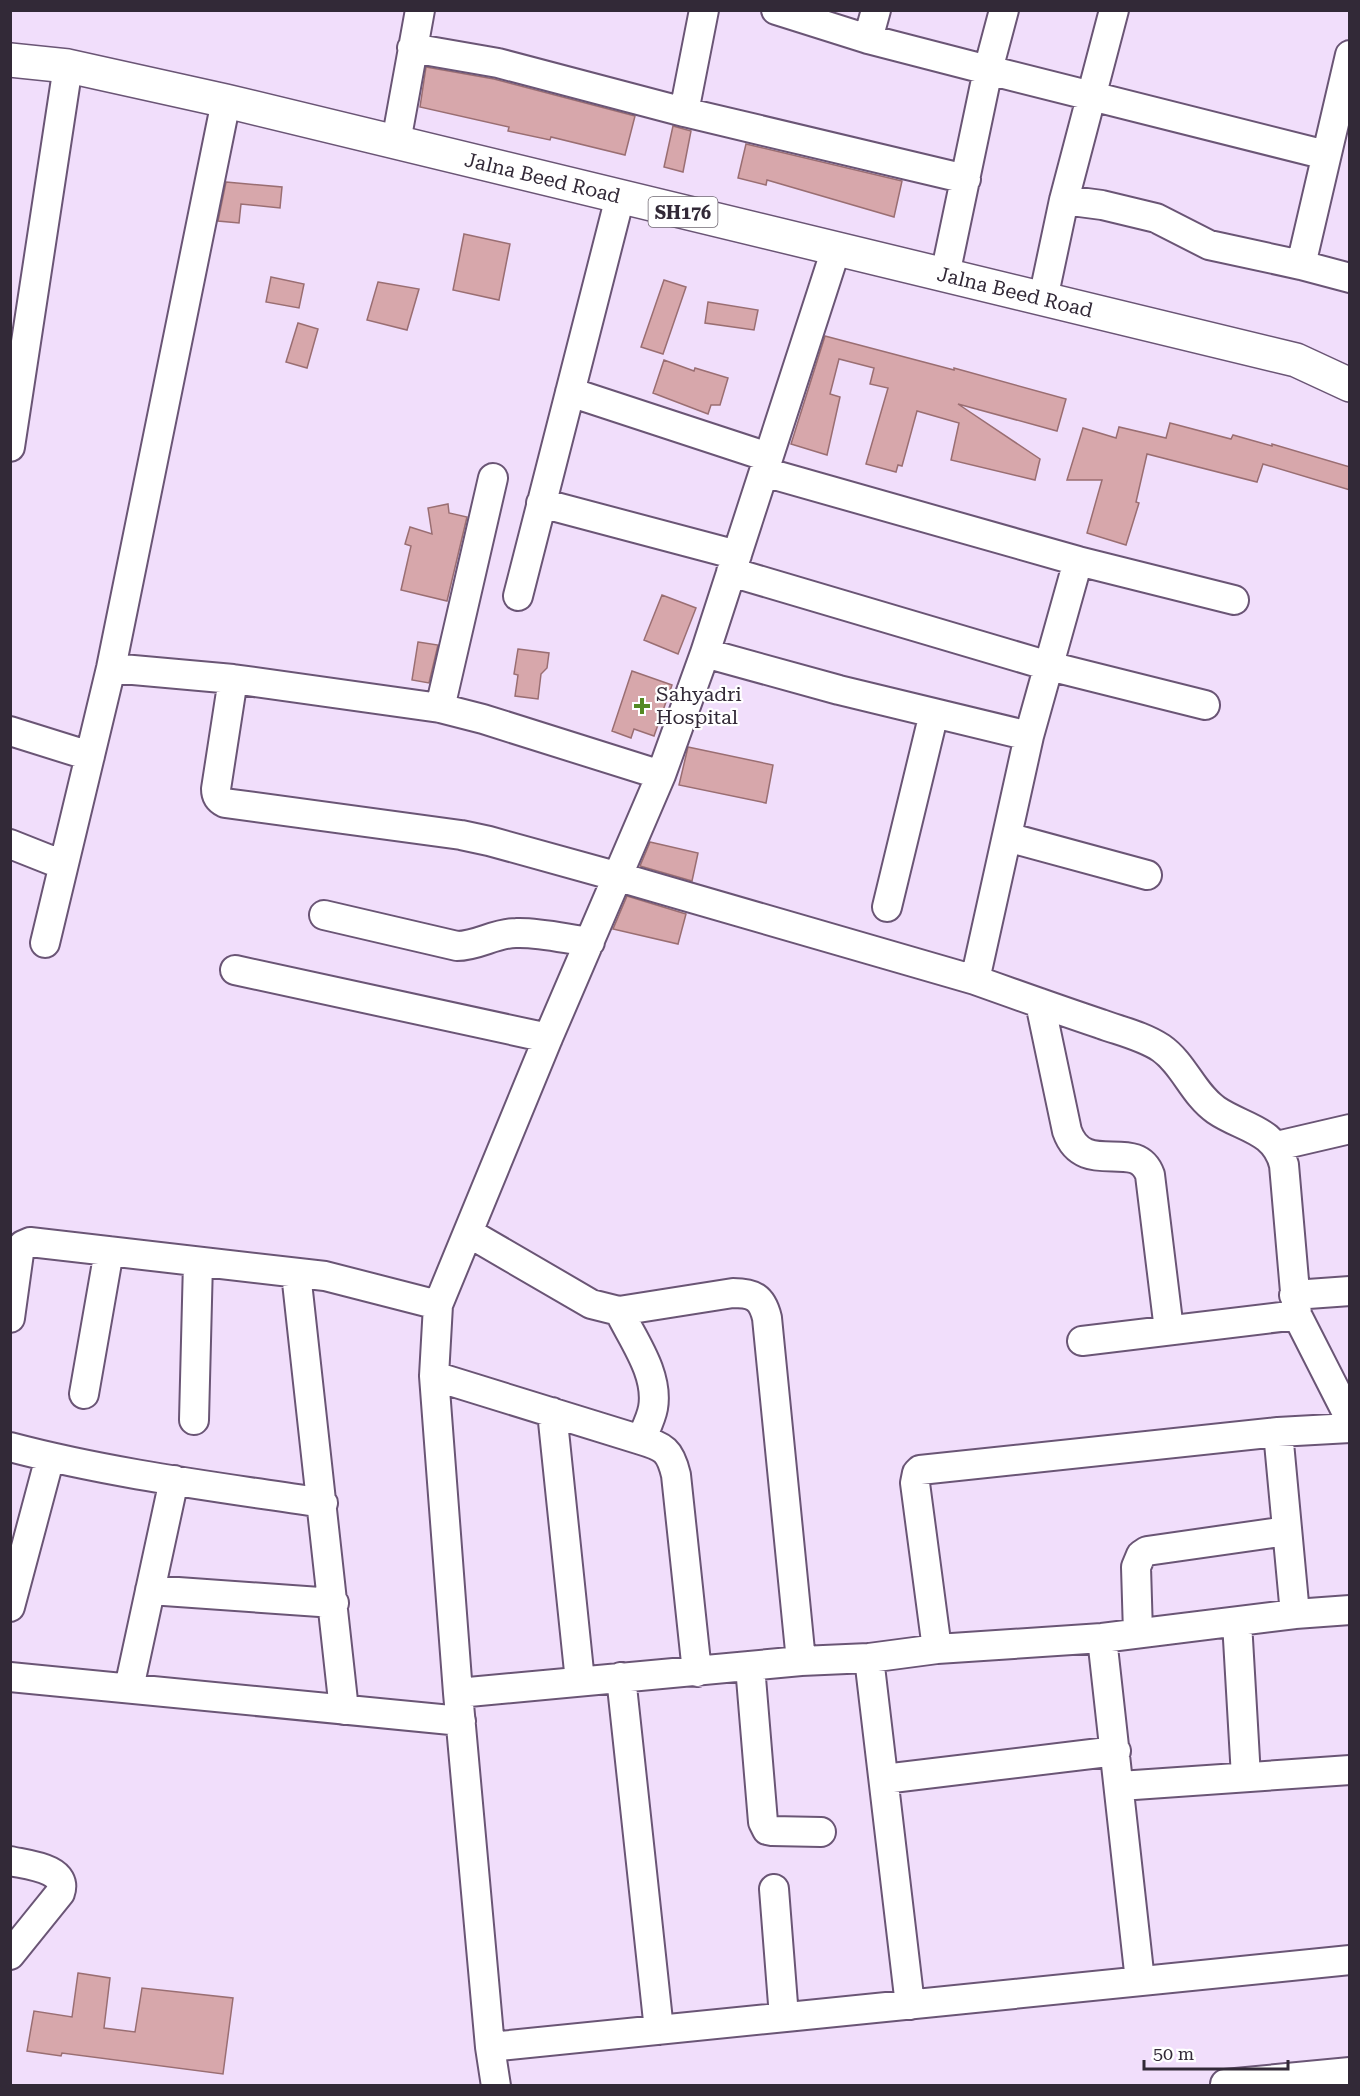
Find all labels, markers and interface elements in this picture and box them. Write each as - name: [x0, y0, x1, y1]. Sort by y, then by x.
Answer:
- street label: Jalna Beed Road: [462, 147, 623, 208]
- road number: SH176: [648, 197, 718, 227]
- street label: Jalna Beed Road: [935, 262, 1096, 322]
- place label: Sahyadri Hospital: [656, 682, 742, 729]
- marker: Sahyadri Hospital: [633, 697, 651, 715]
- scale bar: [1144, 2033, 1288, 2071]
- text: 50 m: [1153, 2043, 1194, 2064]

